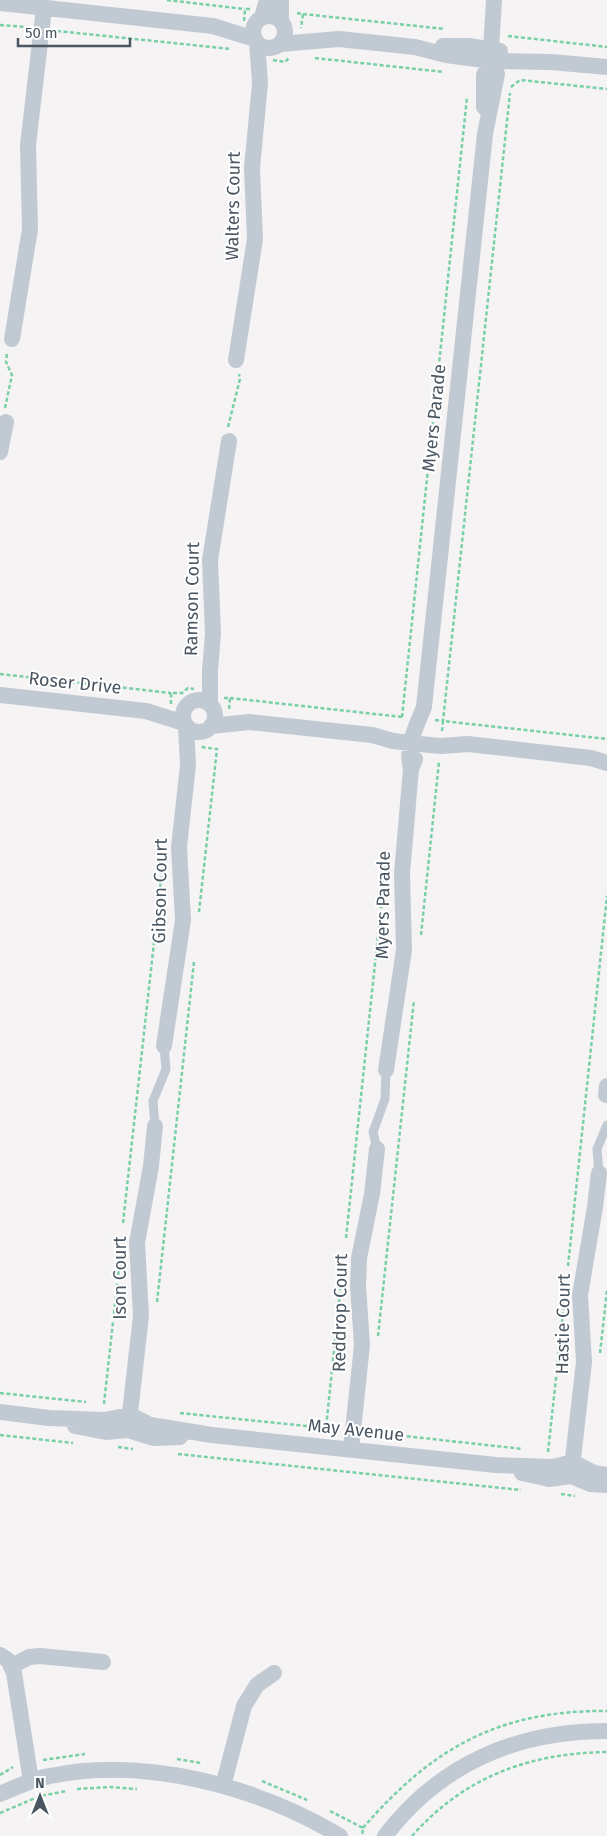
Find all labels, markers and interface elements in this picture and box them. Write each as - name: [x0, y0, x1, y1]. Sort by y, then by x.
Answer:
- scale bar: [18, 15, 130, 47]
- text: 50 m: [25, 24, 58, 42]
- street label: Walters Court: [221, 151, 245, 261]
- street label: Myers Parade: [417, 363, 451, 473]
- street label: Ramson Court: [180, 541, 204, 656]
- street label: Roser Drive: [27, 667, 123, 699]
- street label: Gibson Court: [148, 838, 172, 944]
- street label: Myers Parade: [371, 851, 395, 959]
- street label: Ison Court: [109, 1236, 131, 1320]
- street label: Reddrop Court: [328, 1253, 352, 1372]
- street label: Hastie Court: [551, 1273, 575, 1374]
- street label: May Avenue: [307, 1414, 405, 1446]
- north arrow: [15, 1771, 65, 1821]
- text: N: [35, 1775, 45, 1792]

